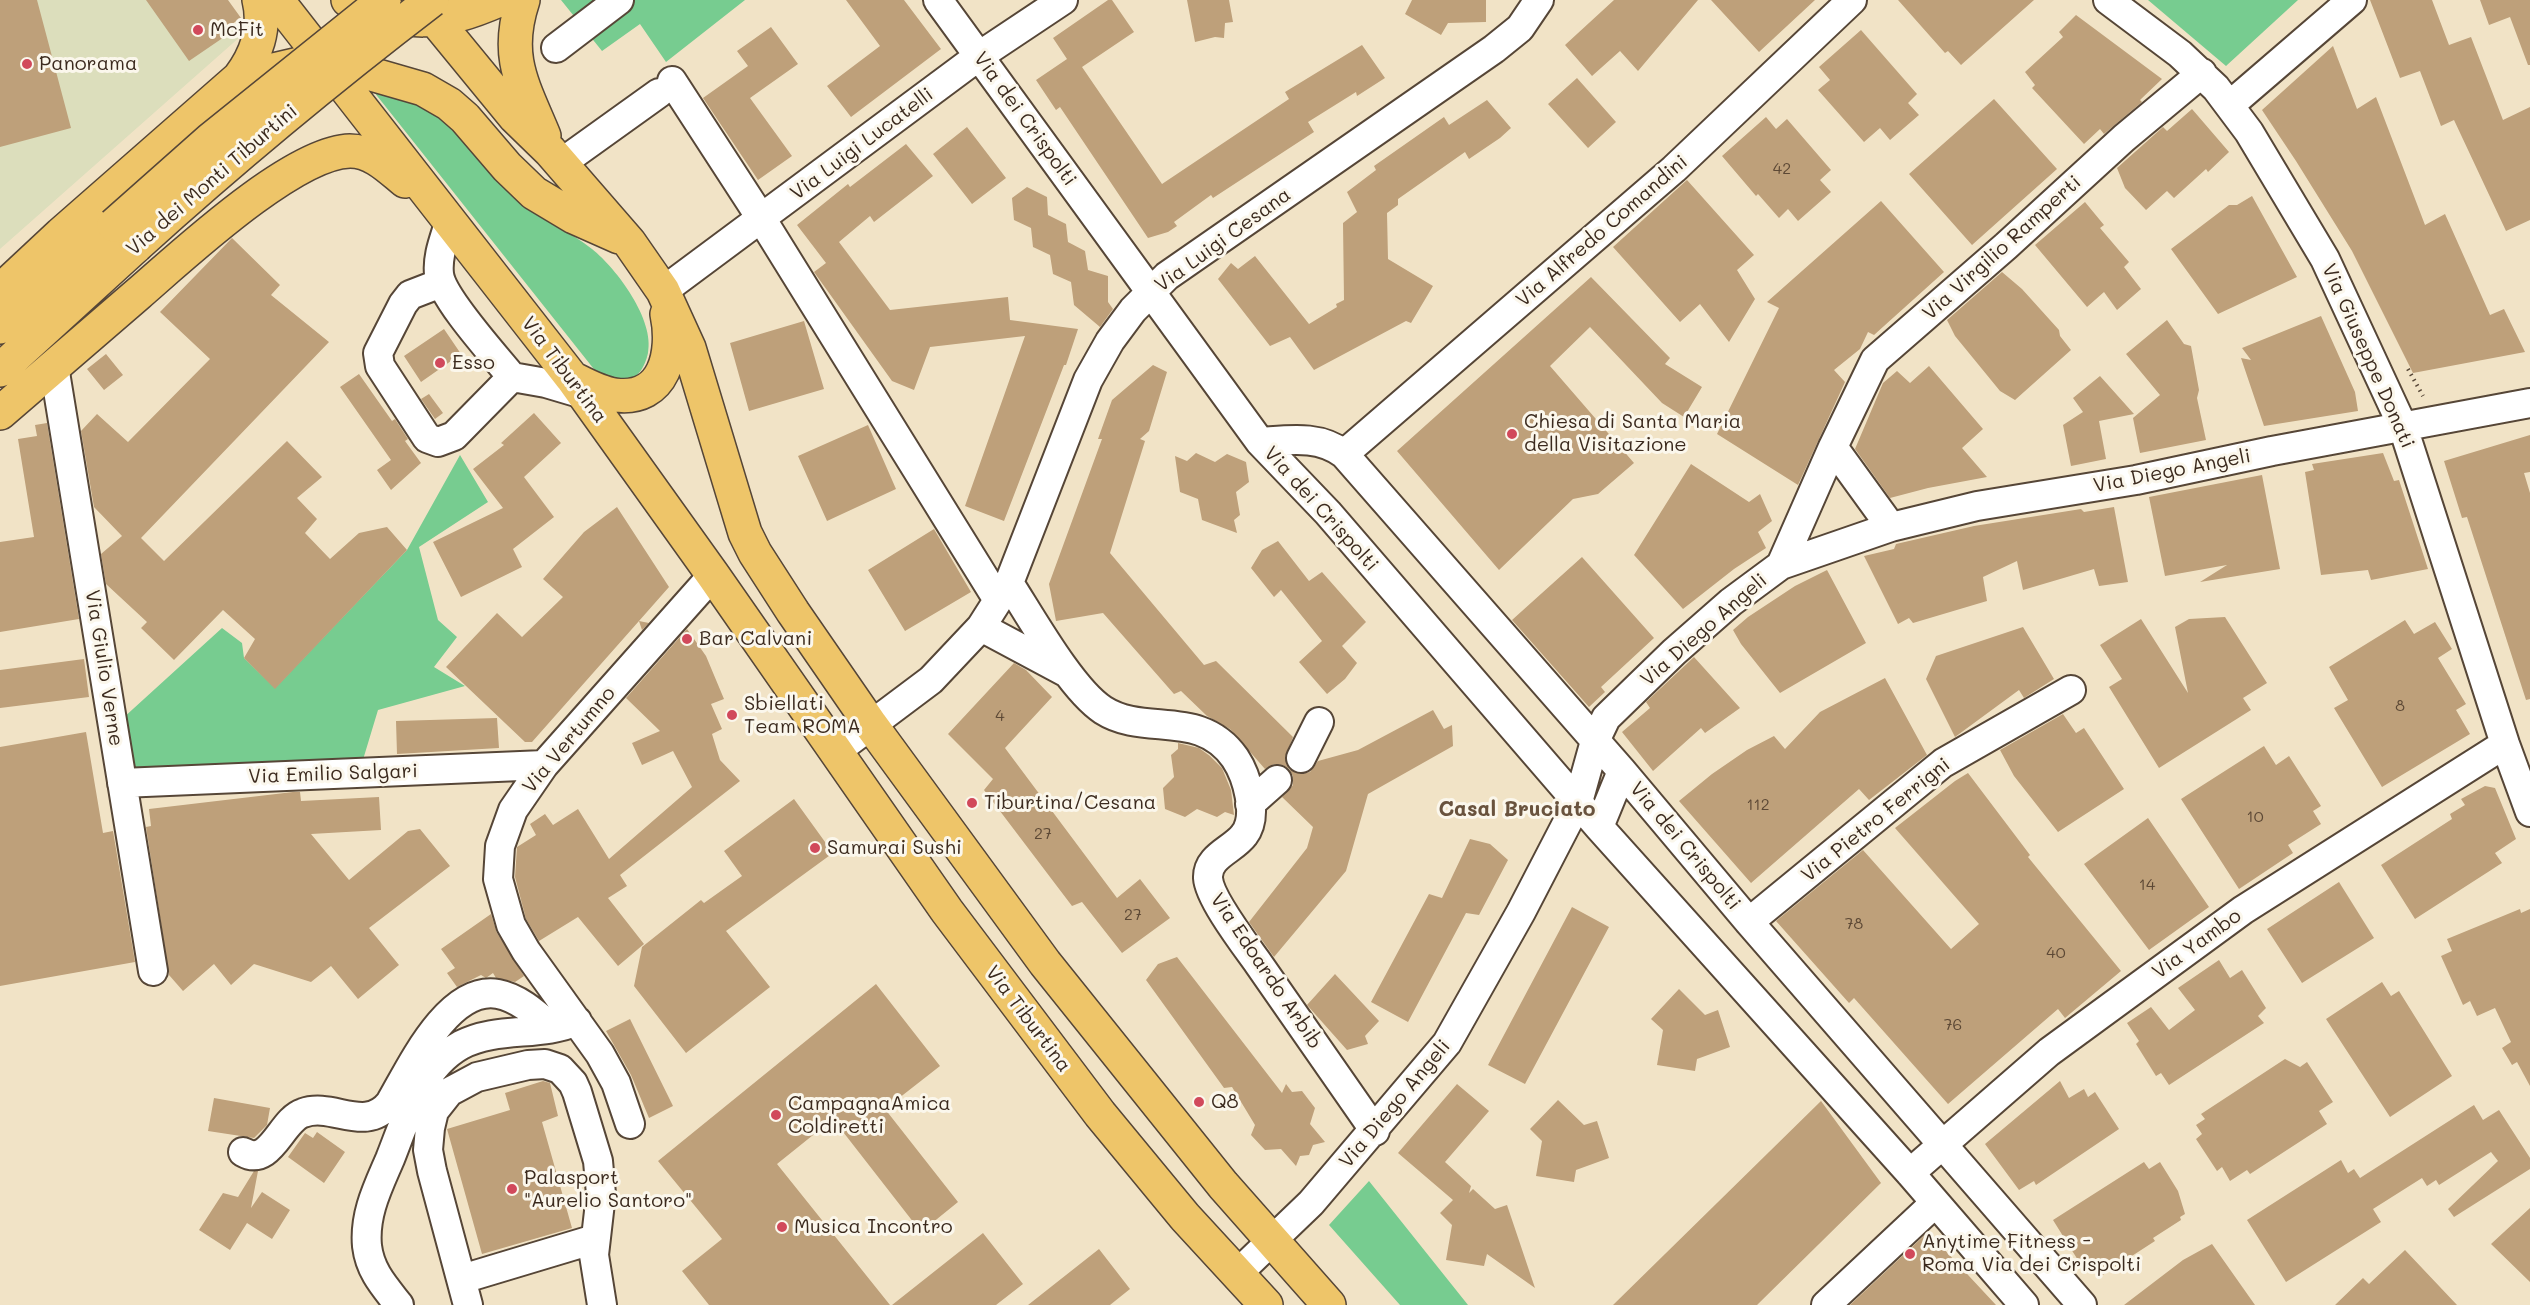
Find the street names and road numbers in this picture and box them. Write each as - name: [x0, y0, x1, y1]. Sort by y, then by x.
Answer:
- street label: Via dei Crispolti: [968, 47, 1082, 191]
- street label: Via Luigi Lucatelli: [786, 82, 938, 206]
- street label: Via dei Monti Tiburtini: [122, 99, 302, 261]
- street label: Via Alfredo Comandini: [1511, 150, 1693, 312]
- street label: Via Virgilio Ramperti: [1918, 171, 2086, 325]
- street label: Via Luigi Cesana: [1150, 183, 1296, 297]
- street label: Via Giuseppe Donati: [2316, 260, 2420, 452]
- street label: Via Tiburtina: [516, 312, 612, 428]
- street label: Via dei Crispolti: [1259, 442, 1383, 576]
- street label: Via Diego Angeli: [2091, 444, 2253, 498]
- street label: Via Diego Angeli: [1636, 568, 1772, 692]
- street label: Via Giulio Verne: [80, 588, 128, 748]
- street label: Via Vertumno: [517, 682, 621, 798]
- street label: Via Pietro Ferrigni: [1797, 753, 1955, 887]
- street label: Via Emilio Salgari: [248, 759, 418, 789]
- street label: Via dei Crispolti: [1624, 777, 1746, 915]
- street label: Via Edoardo Arbib: [1205, 889, 1327, 1053]
- street label: Via Yambo: [2148, 904, 2246, 984]
- street label: Via Tiburtina: [980, 961, 1076, 1077]
- street label: Via Diego Angeli: [1334, 1035, 1456, 1173]

